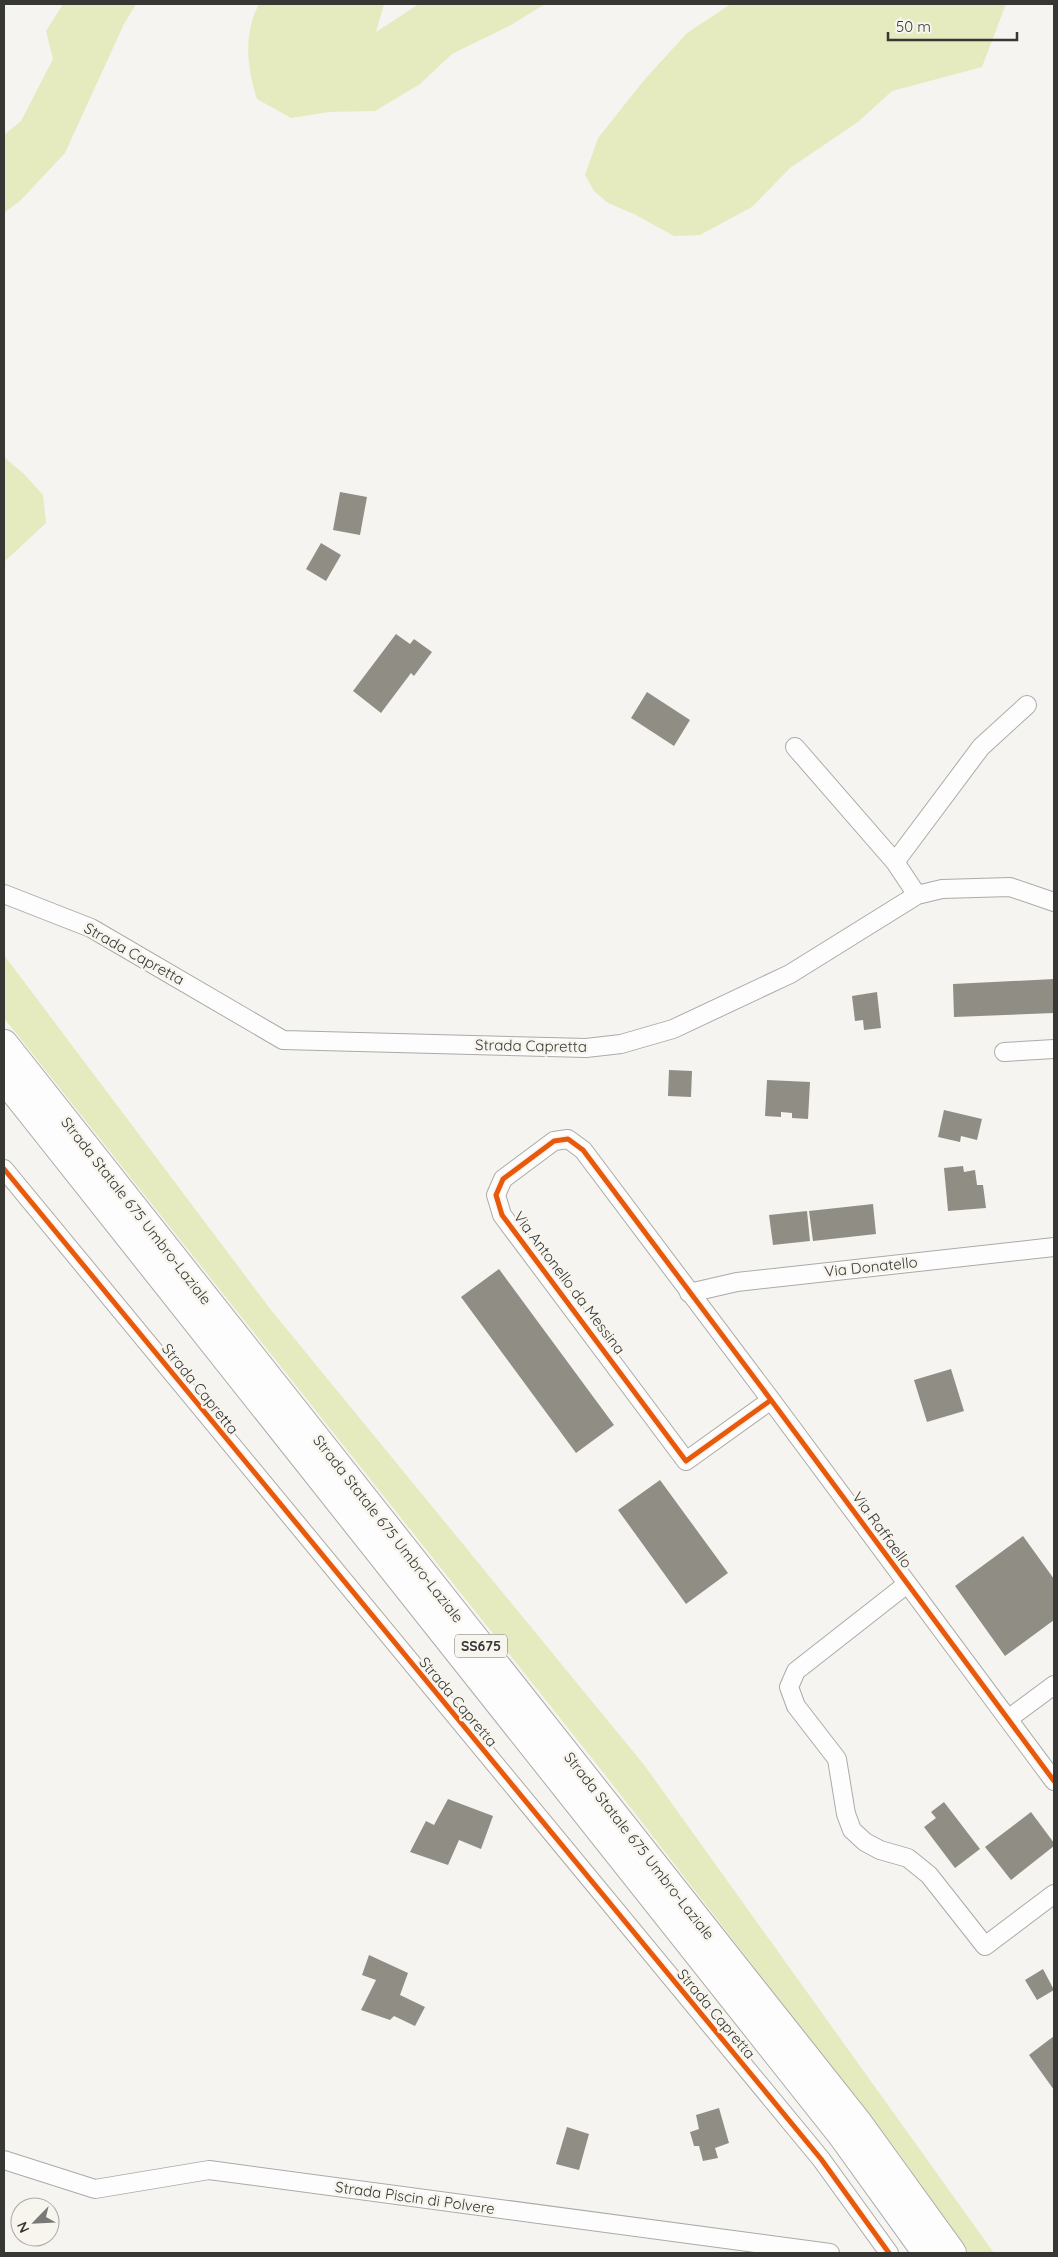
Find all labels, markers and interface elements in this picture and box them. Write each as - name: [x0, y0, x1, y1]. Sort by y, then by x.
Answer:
- scale bar: [888, 10, 1017, 42]
- text: 50 m: [896, 17, 931, 36]
- street label: Strada Capretta: [81, 918, 188, 989]
- street label: Strada Capretta: [475, 1035, 587, 1056]
- street label: Strada Statale 675 Umbro-Laziale: [57, 1113, 216, 1308]
- street label: Via Antonello da Messina: [509, 1207, 629, 1358]
- street label: Via Donatello: [824, 1252, 918, 1281]
- street label: Strada Capretta: [158, 1339, 243, 1438]
- street label: Strada Statale 675 Umbro-Laziale: [309, 1431, 468, 1626]
- street label: Via Raffaello: [848, 1488, 916, 1572]
- road number: SS675: [455, 1634, 507, 1658]
- street label: Strada Capretta: [415, 1653, 502, 1751]
- street label: Strada Statale 675 Umbro-Laziale: [560, 1748, 719, 1943]
- street label: Strada Capretta: [673, 1965, 760, 2063]
- street label: Strada Piscin di Polvere: [334, 2177, 496, 2218]
- north arrow: [10, 2197, 60, 2247]
- text: N: [13, 2219, 33, 2236]

